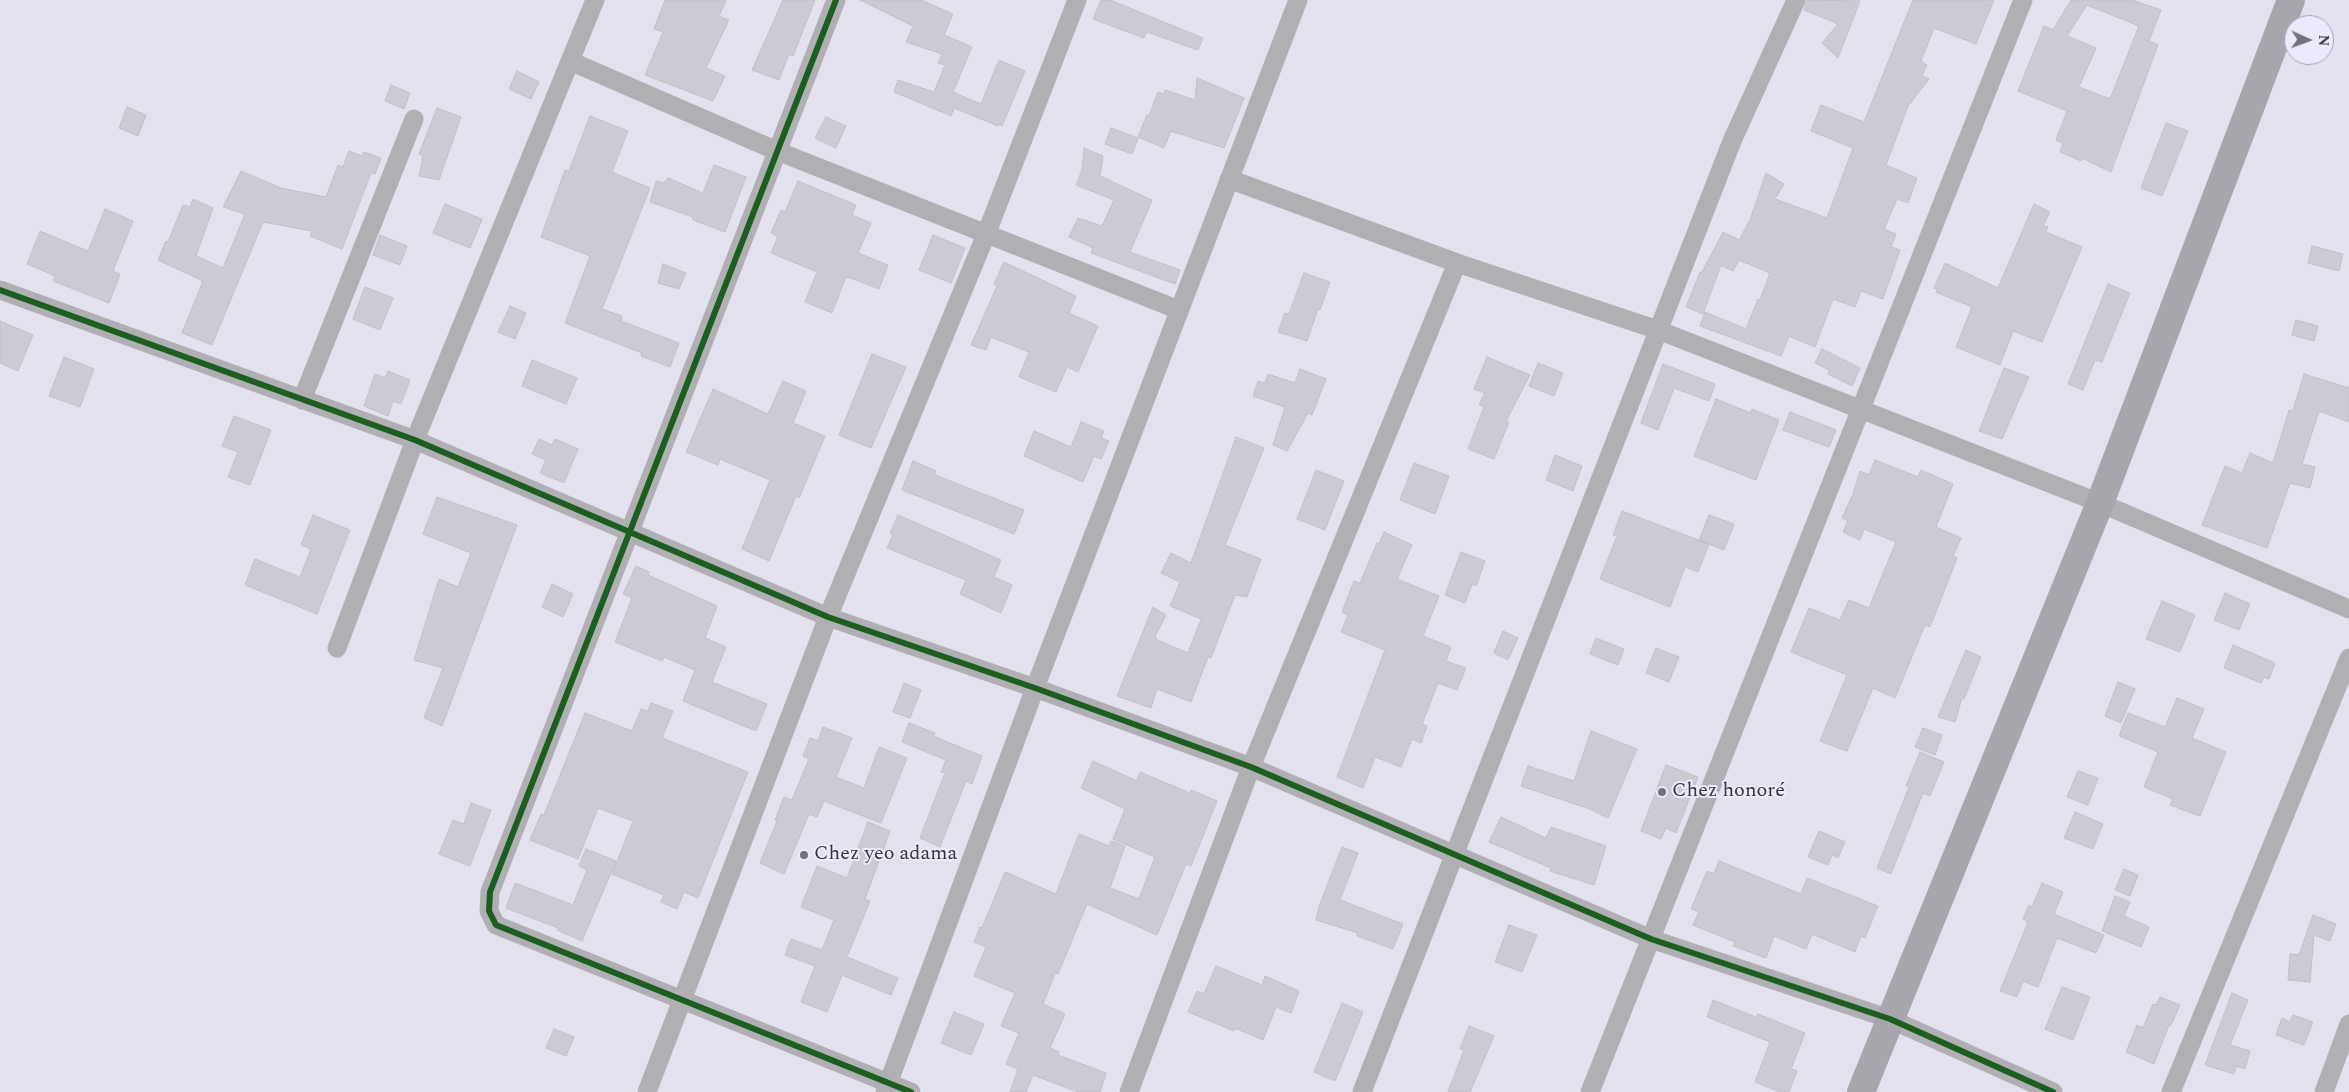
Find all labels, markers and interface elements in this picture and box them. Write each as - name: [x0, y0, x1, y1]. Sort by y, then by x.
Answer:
- north arrow: [2284, 15, 2334, 65]
- text: N: [2313, 34, 2334, 47]
- place label: Chez honoré: [1672, 780, 1785, 804]
- marker: Chez honoré: [1656, 786, 1668, 798]
- place label: Chez yeo adama: [814, 843, 957, 867]
- marker: Chez yeo adama: [798, 849, 810, 861]

